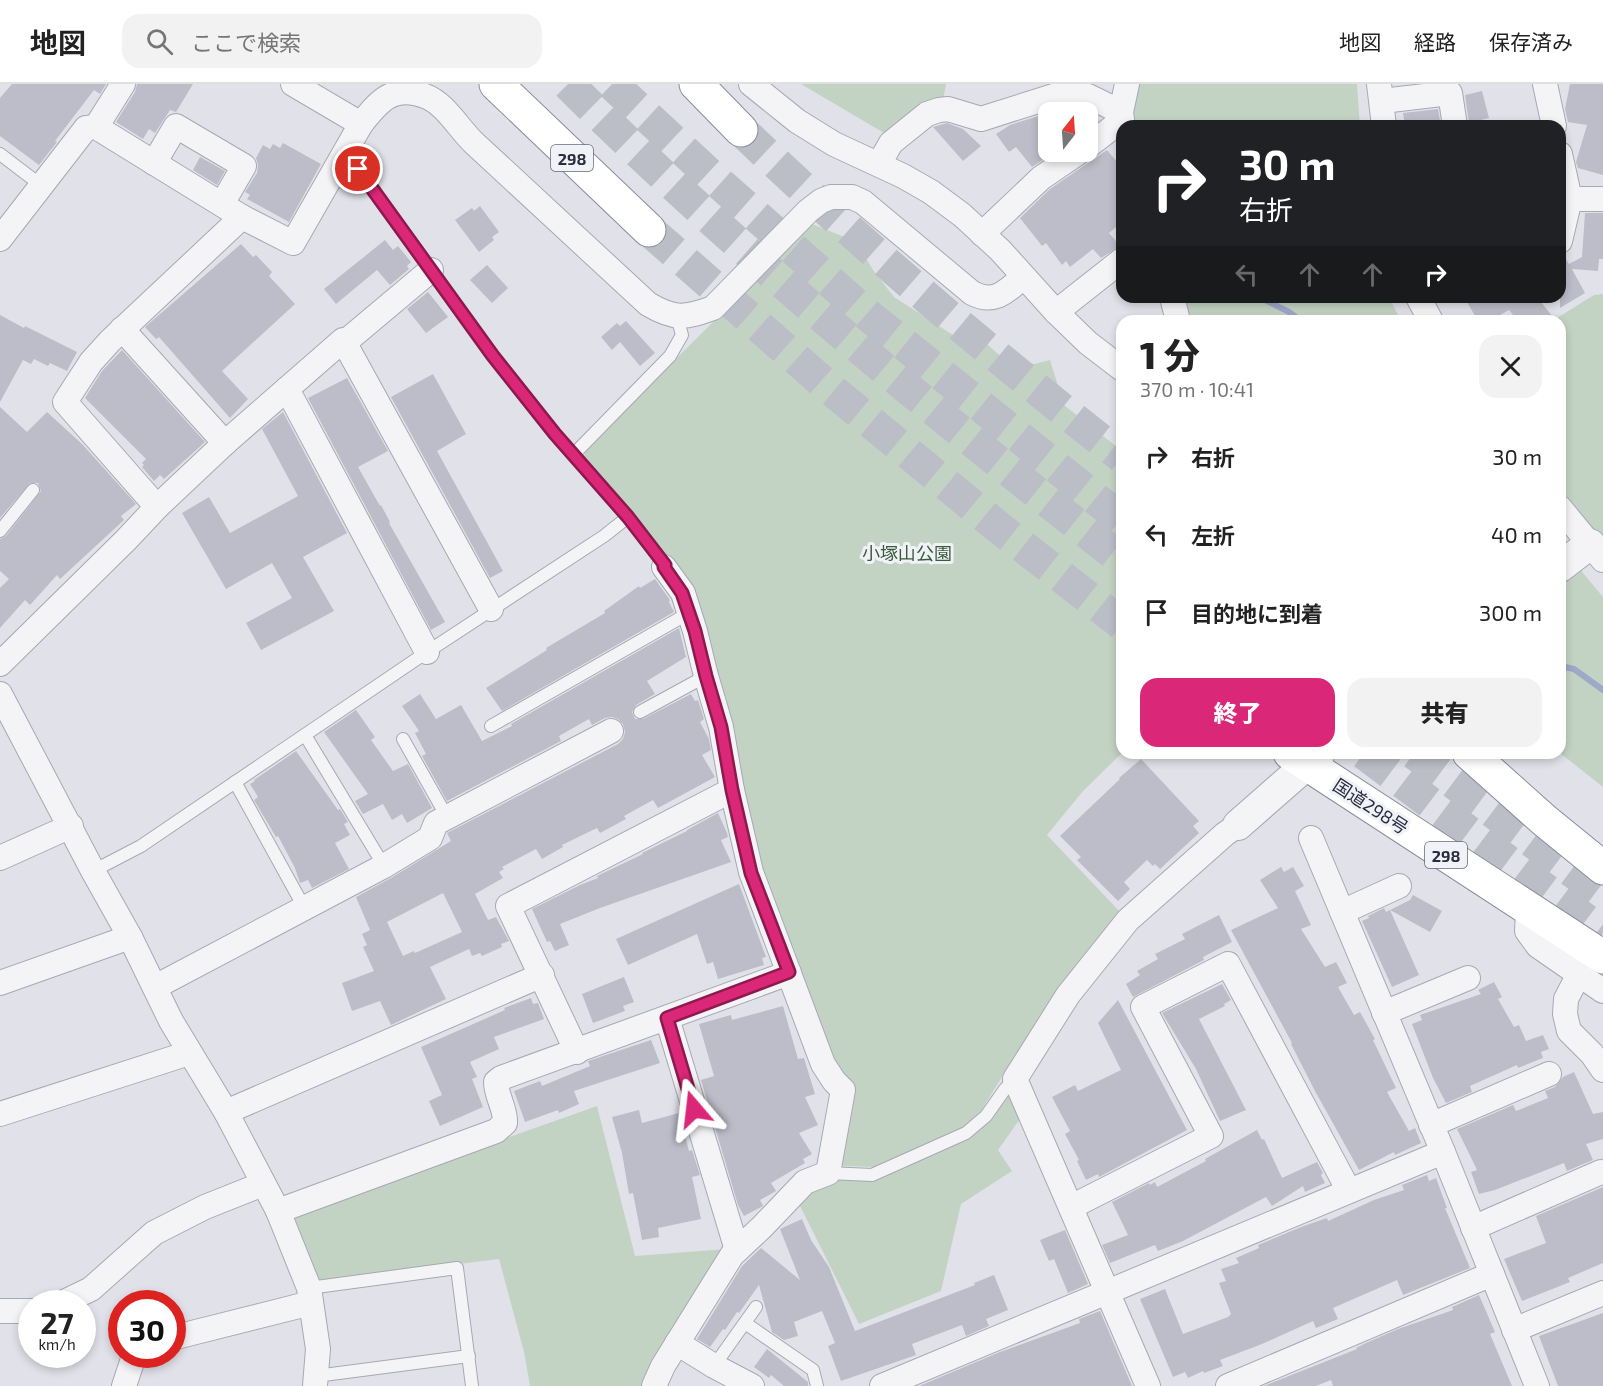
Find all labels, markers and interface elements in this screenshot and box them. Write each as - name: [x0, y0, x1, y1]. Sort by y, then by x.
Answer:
- search box: [122, 14, 542, 68]
- text: 地図: [30, 25, 86, 59]
- icon: search: [143, 25, 176, 58]
- text: ここで検索: [191, 29, 301, 55]
- text: 地図: [1339, 29, 1381, 54]
- text: 経路: [1414, 29, 1456, 54]
- text: 保存済み: [1489, 29, 1573, 54]
- north arrow: [1038, 102, 1098, 162]
- map controls: [1038, 102, 1098, 162]
- text: 30 m: [1239, 138, 1335, 188]
- pin: [332, 143, 383, 194]
- icon: right: [1140, 144, 1218, 222]
- road number: 298: [551, 145, 593, 171]
- icon: arrive: [341, 152, 374, 185]
- text: 右折: [1239, 193, 1293, 225]
- icon: left: [1230, 258, 1263, 291]
- icon: ahead: [1293, 258, 1326, 291]
- icon: ahead: [1356, 258, 1389, 291]
- icon: right: [1419, 258, 1452, 291]
- text: 1 分: [1140, 333, 1200, 376]
- button: close: [1479, 335, 1542, 398]
- text: 370 m · 10:41: [1140, 377, 1254, 401]
- icon: right: [1140, 440, 1173, 473]
- text: 30 m: [1492, 443, 1542, 469]
- text: 右折: [1191, 444, 1235, 470]
- icon: left: [1140, 518, 1173, 551]
- text: 40 m: [1491, 521, 1542, 547]
- text: 左折: [1191, 522, 1235, 548]
- park label: 小塚山公園: [862, 542, 952, 564]
- icon: arrive: [1140, 596, 1173, 629]
- text: 300 m: [1479, 599, 1542, 625]
- text: 目的地に到着: [1191, 600, 1323, 626]
- button: 終了: [1140, 678, 1335, 747]
- button: 共有: [1347, 678, 1542, 747]
- street label: 国道298号: [1329, 774, 1413, 838]
- road number: 298: [1425, 842, 1467, 868]
- position arrow: [662, 1077, 726, 1141]
- speed limit sign: 30: [108, 1290, 186, 1368]
- text: 27: [40, 1304, 74, 1340]
- text: km/h: [38, 1335, 76, 1353]

